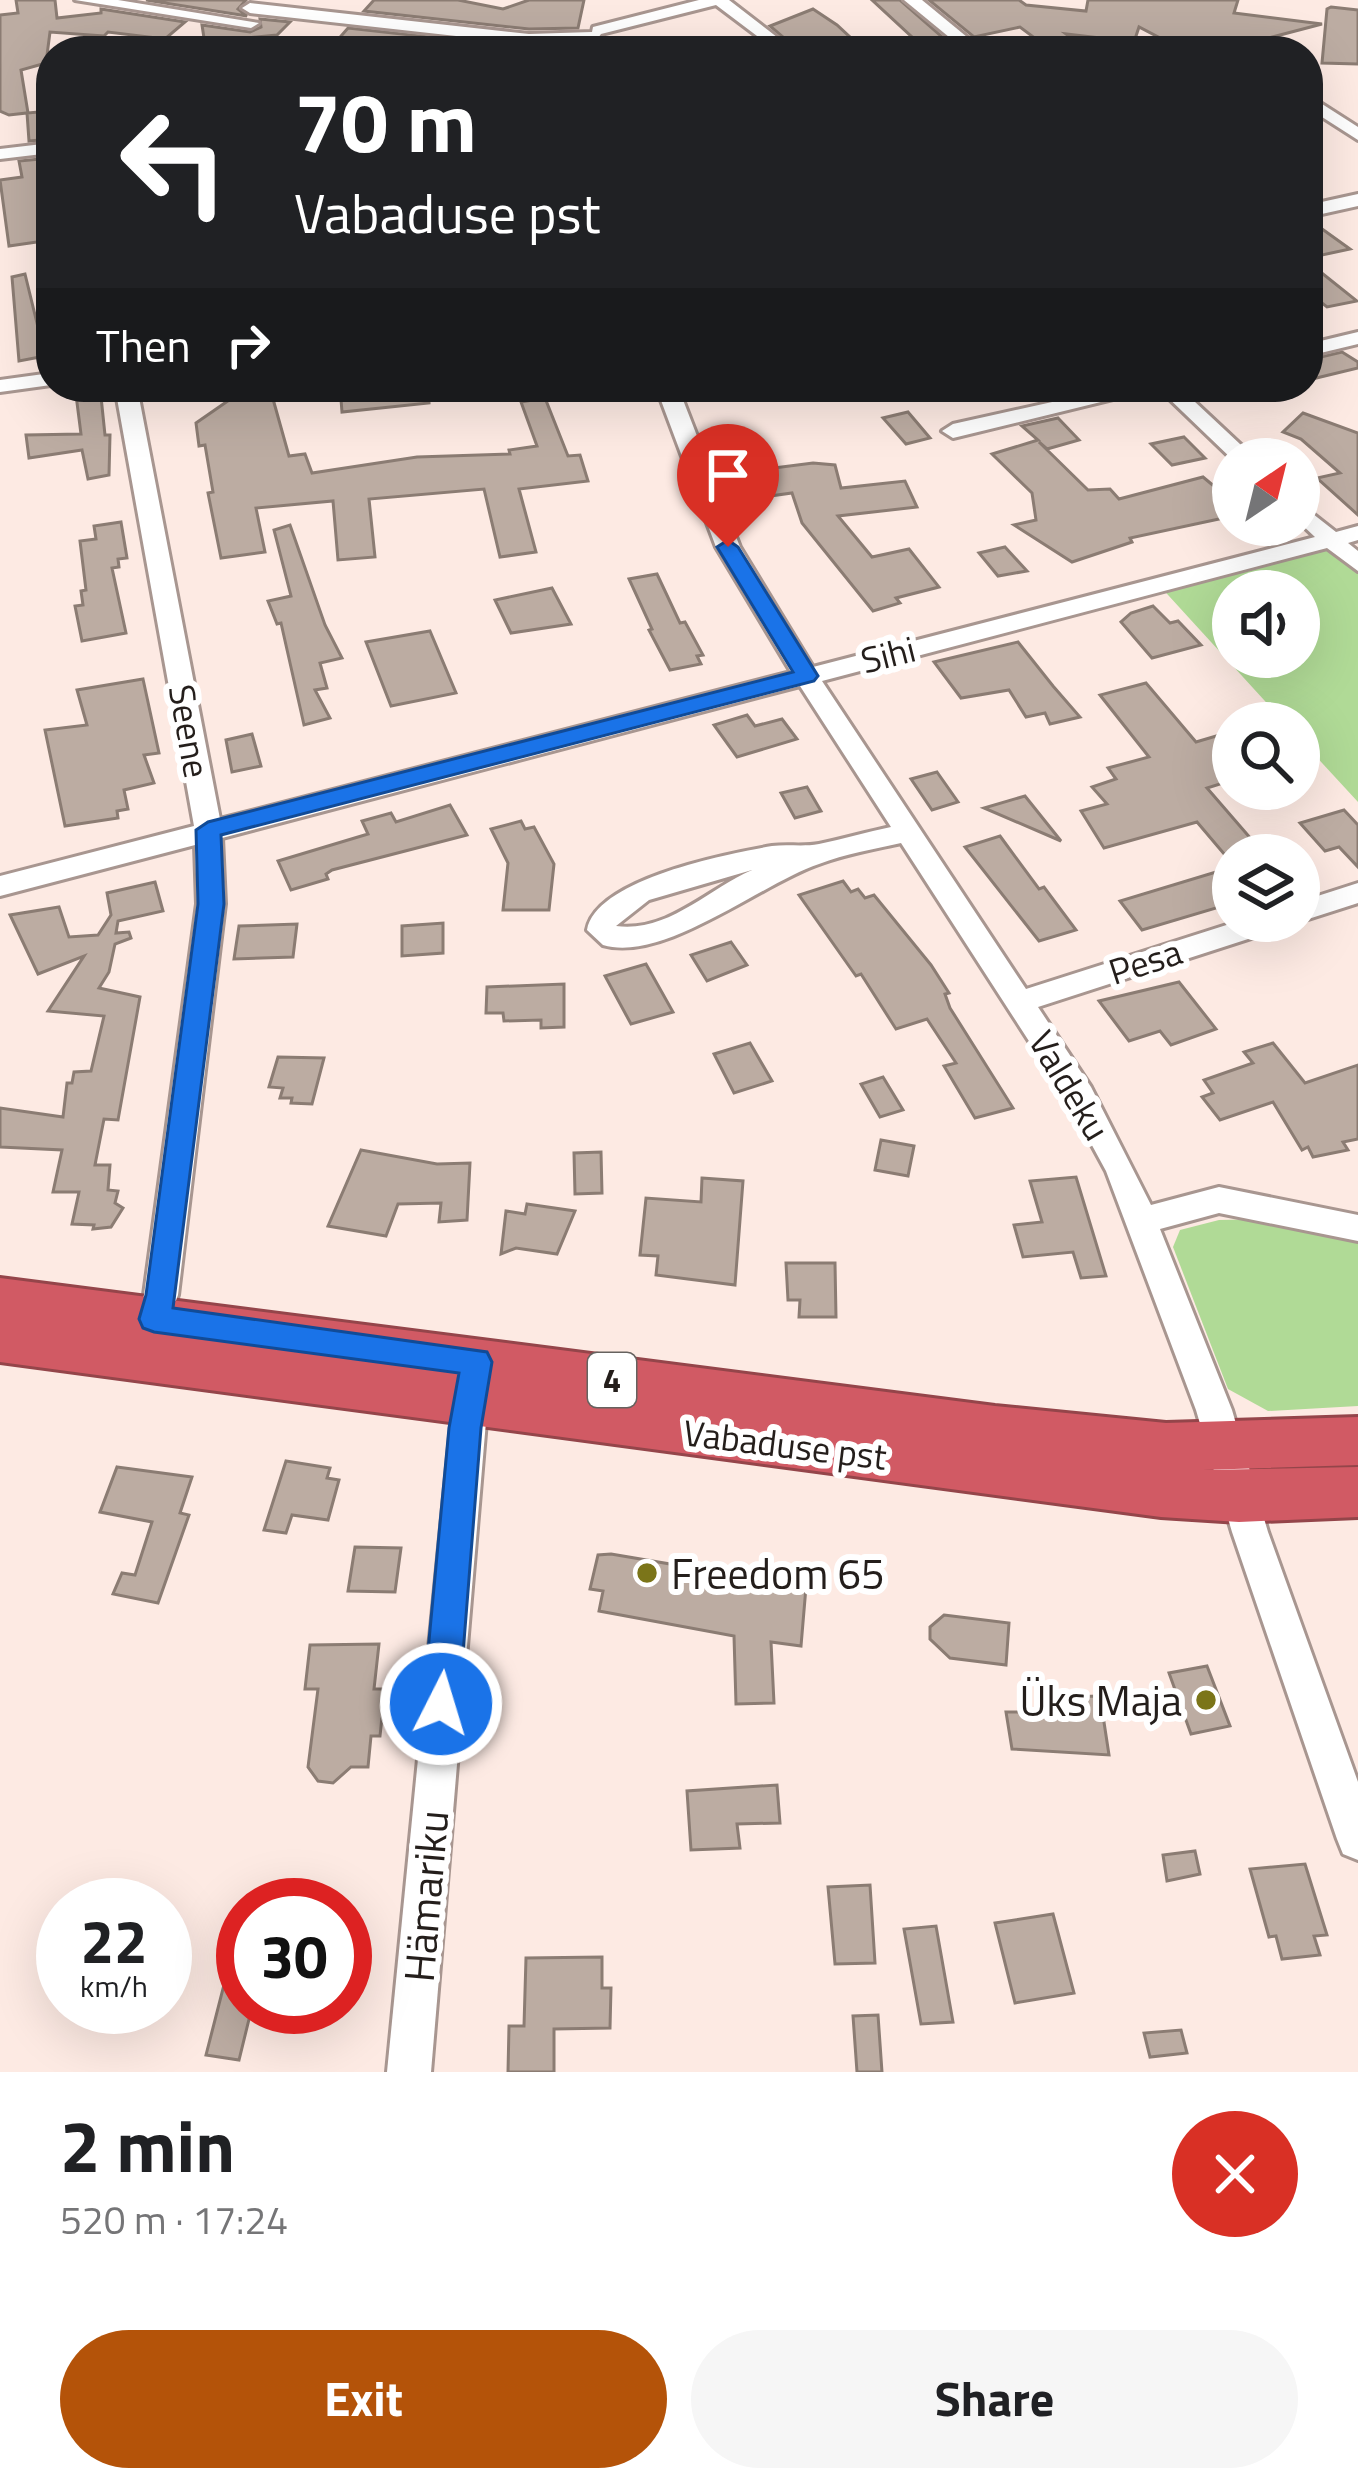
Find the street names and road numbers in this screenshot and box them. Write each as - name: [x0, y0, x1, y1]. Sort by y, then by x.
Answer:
- street label: Sihi: [855, 621, 921, 687]
- street label: Seene: [155, 680, 225, 782]
- street label: Pesa: [1101, 923, 1189, 999]
- street label: Valdeku: [1016, 1019, 1124, 1151]
- road number: 4: [588, 1353, 636, 1407]
- street label: Vabaduse pst: [680, 1404, 890, 1484]
- street label: Hämariku: [386, 1808, 464, 1984]

